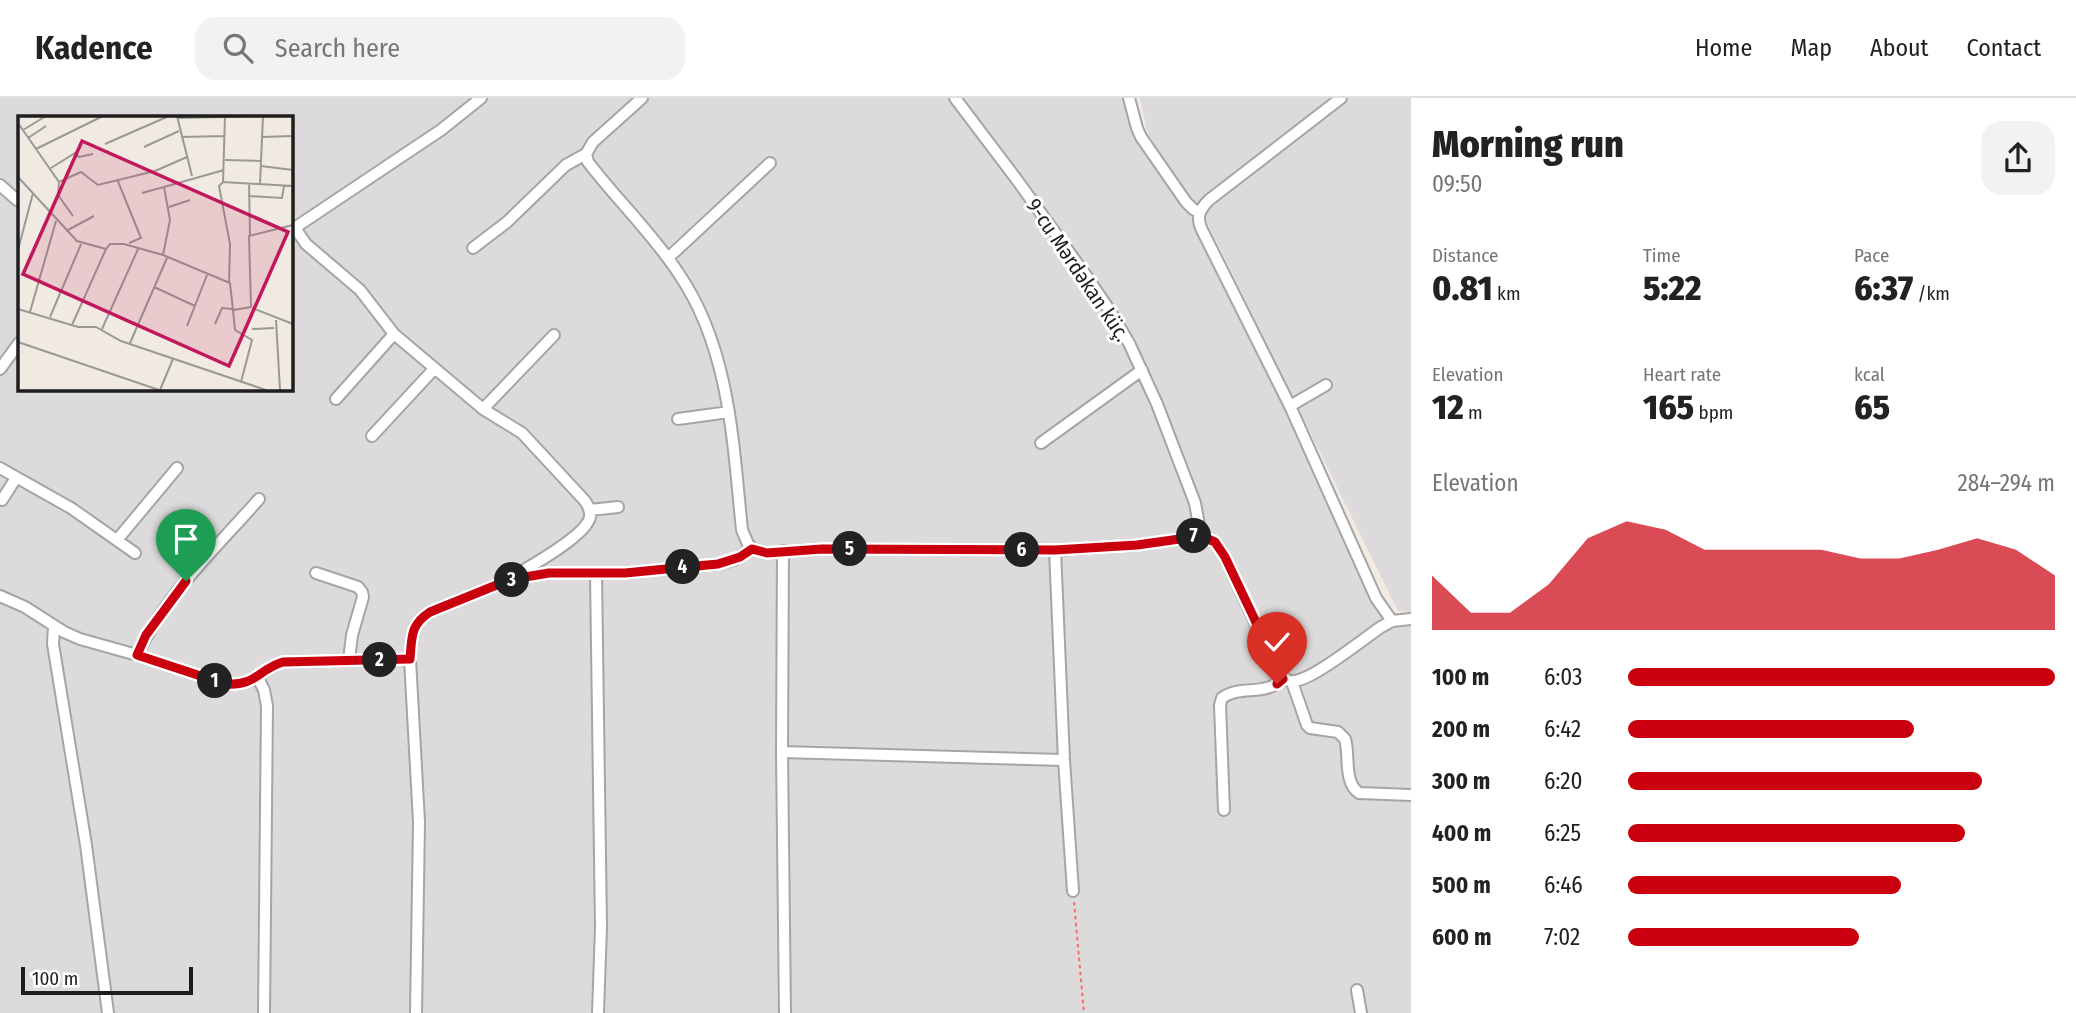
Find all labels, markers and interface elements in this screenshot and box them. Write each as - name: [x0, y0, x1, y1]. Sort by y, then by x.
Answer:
- search box: [195, 17, 685, 80]
- text: Kadence: [35, 28, 153, 68]
- icon: search: [219, 29, 257, 67]
- text: Search here: [275, 33, 400, 64]
- text: Home: [1695, 34, 1752, 62]
- text: Map: [1790, 34, 1832, 62]
- text: About: [1870, 34, 1928, 62]
- text: Contact: [1966, 34, 2041, 62]
- inset map: [18, 116, 292, 390]
- text: Morning run: [1432, 121, 1624, 167]
- button: share: [1981, 121, 2055, 195]
- text: 09:50: [1432, 170, 1483, 198]
- street label: 9-cu Mərdəkan küç.: [1021, 194, 1135, 346]
- text: Distance: [1432, 244, 1499, 267]
- text: Time: [1643, 244, 1681, 267]
- text: Pace: [1854, 244, 1889, 267]
- text: 0.81: [1432, 267, 1493, 309]
- text: 5:22: [1643, 267, 1702, 309]
- text: 6:37: [1854, 267, 1913, 309]
- text: km: [1493, 282, 1521, 305]
- text: /km: [1913, 282, 1950, 305]
- text: Elevation: [1432, 363, 1504, 386]
- text: Heart rate: [1643, 363, 1721, 386]
- text: kcal: [1854, 363, 1885, 386]
- text: 12: [1432, 386, 1464, 428]
- text: 165: [1643, 386, 1694, 428]
- text: 65: [1854, 386, 1890, 428]
- text: m: [1464, 401, 1483, 424]
- text: bpm: [1694, 401, 1733, 424]
- text: Elevation: [1432, 469, 1519, 497]
- text: 284–294 m: [1958, 469, 2055, 497]
- pin: [156, 509, 216, 581]
- pin: 7: [1176, 518, 1212, 554]
- icon: arrive: [167, 520, 205, 558]
- text: 7: [1189, 524, 1198, 547]
- pin: 5: [832, 532, 868, 566]
- pin: 6: [1004, 532, 1040, 568]
- text: 5: [845, 537, 854, 560]
- text: 6: [1017, 538, 1026, 561]
- pin: 4: [666, 550, 700, 584]
- text: 4: [678, 555, 687, 578]
- pin: 3: [494, 562, 530, 598]
- text: 3: [507, 568, 516, 591]
- pin: [1247, 612, 1307, 684]
- icon: check: [1258, 623, 1296, 661]
- pin: 2: [362, 642, 398, 678]
- text: 2: [375, 648, 384, 671]
- text: 100 m: [1432, 663, 1489, 691]
- text: 6:03: [1544, 663, 1582, 691]
- pin: 1: [198, 664, 232, 698]
- text: 1: [210, 669, 219, 692]
- text: 200 m: [1432, 715, 1490, 743]
- text: 6:42: [1544, 715, 1581, 743]
- text: 300 m: [1432, 767, 1490, 795]
- text: 6:20: [1544, 767, 1582, 795]
- text: 400 m: [1432, 819, 1491, 847]
- text: 6:25: [1544, 819, 1581, 847]
- text: 500 m: [1432, 871, 1491, 899]
- text: 6:46: [1544, 871, 1583, 899]
- text: 600 m: [1432, 923, 1491, 951]
- text: 7:02: [1544, 923, 1580, 951]
- scale bar: [21, 964, 192, 996]
- text: 100 m: [32, 967, 78, 990]

